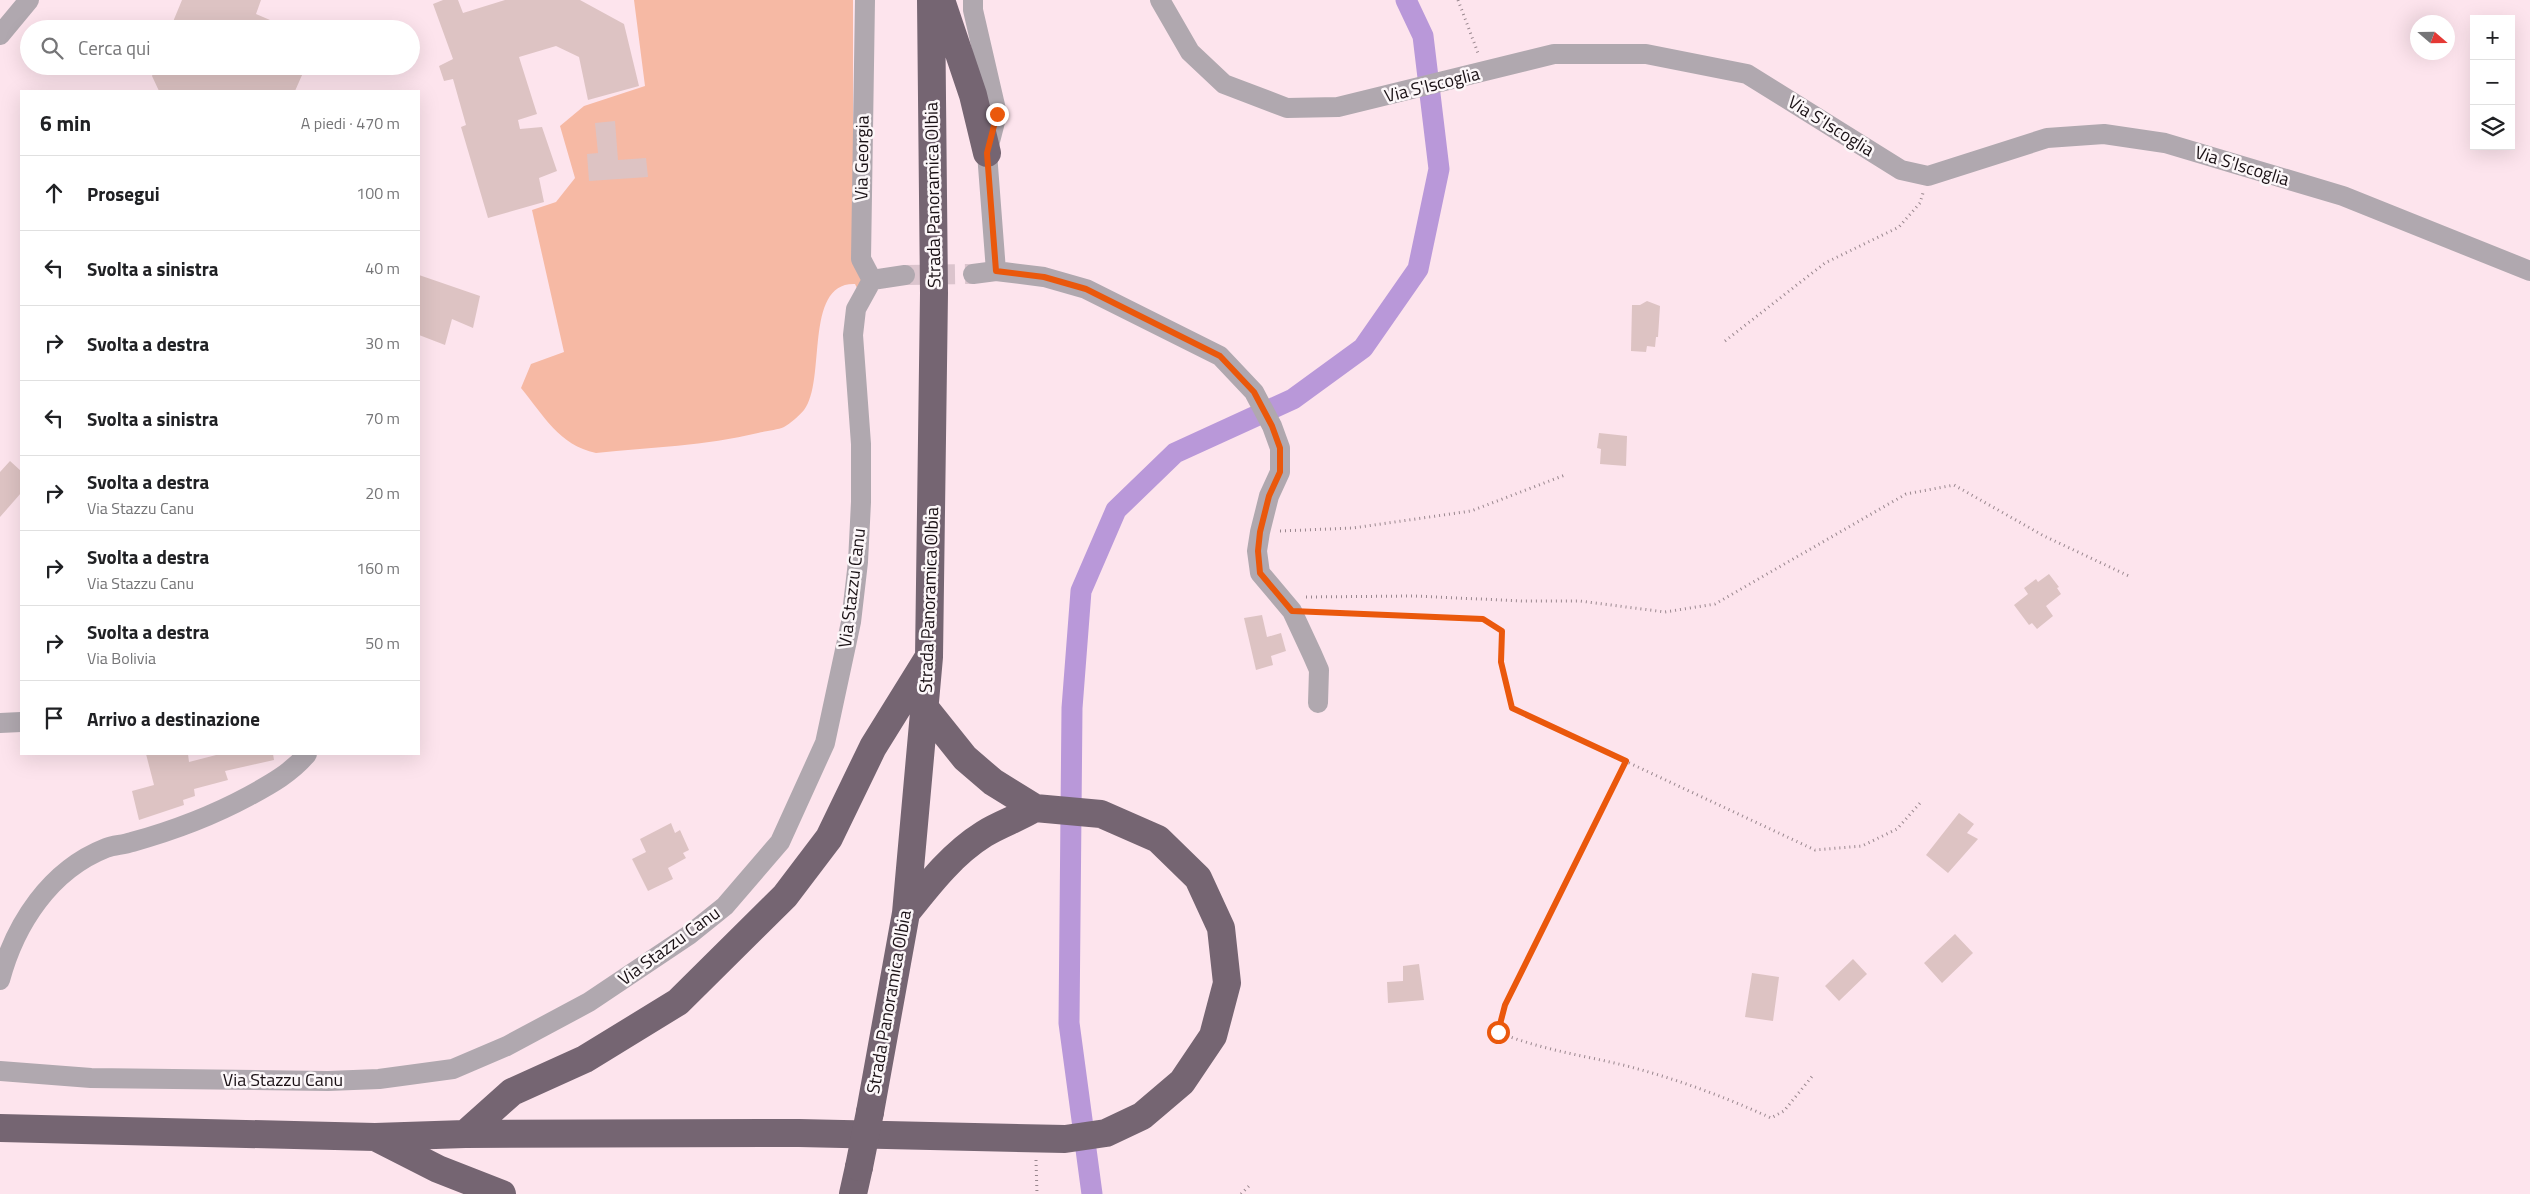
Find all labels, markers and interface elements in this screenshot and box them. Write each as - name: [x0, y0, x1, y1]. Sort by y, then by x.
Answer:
- north arrow: [2410, 15, 2455, 60]
- map controls: [2470, 15, 2515, 150]
- button: +: [2470, 15, 2515, 60]
- search box: [20, 20, 420, 75]
- text: Cerca qui: [78, 33, 150, 62]
- icon: search: [38, 34, 66, 62]
- street label: Via S'Iscoglia: [1381, 60, 1482, 109]
- button: −: [2470, 60, 2515, 105]
- street label: Via S'Iscoglia: [1783, 88, 1880, 163]
- street label: Strada Panoramica Olbia: [917, 102, 948, 288]
- route end: [986, 103, 1009, 126]
- button: layers: [2470, 105, 2515, 150]
- text: 6 min: [40, 107, 91, 139]
- text: A piedi · 470 m: [301, 111, 400, 135]
- street label: Via Georgia: [847, 115, 876, 201]
- street label: Via S'Iscoglia: [2192, 138, 2293, 193]
- icon: ahead: [40, 179, 68, 207]
- text: Prosegui: [87, 179, 160, 208]
- text: 100 m: [356, 181, 400, 205]
- icon: left: [40, 254, 68, 282]
- text: Svolta a sinistra: [87, 254, 218, 283]
- text: 40 m: [365, 256, 400, 280]
- icon: right: [40, 329, 68, 357]
- text: Svolta a destra: [87, 329, 209, 358]
- text: 30 m: [365, 331, 400, 355]
- icon: left: [40, 404, 68, 432]
- text: Svolta a sinistra: [87, 404, 218, 433]
- text: 70 m: [365, 406, 400, 430]
- text: Svolta a destra: [87, 467, 209, 496]
- icon: right: [40, 479, 68, 507]
- text: 20 m: [365, 481, 400, 505]
- text: Via Stazzu Canu: [87, 496, 194, 520]
- street label: Strada Panoramica Olbia: [912, 507, 945, 693]
- street label: Via Stazzu Canu: [831, 527, 872, 649]
- text: Svolta a destra: [87, 542, 209, 571]
- icon: right: [40, 554, 68, 582]
- text: 160 m: [356, 556, 400, 580]
- text: Via Stazzu Canu: [87, 571, 194, 595]
- text: Svolta a destra: [87, 617, 209, 646]
- icon: right: [40, 629, 68, 657]
- text: 50 m: [365, 631, 400, 655]
- text: Via Bolivia: [87, 646, 156, 670]
- icon: arrive: [40, 704, 68, 732]
- text: Arrivo a destinazione: [87, 704, 260, 733]
- street label: Via Stazzu Canu: [612, 899, 725, 992]
- street label: Strada Panoramica Olbia: [859, 908, 918, 1096]
- route start: [1487, 1021, 1510, 1044]
- street label: Via Stazzu Canu: [223, 1066, 343, 1093]

